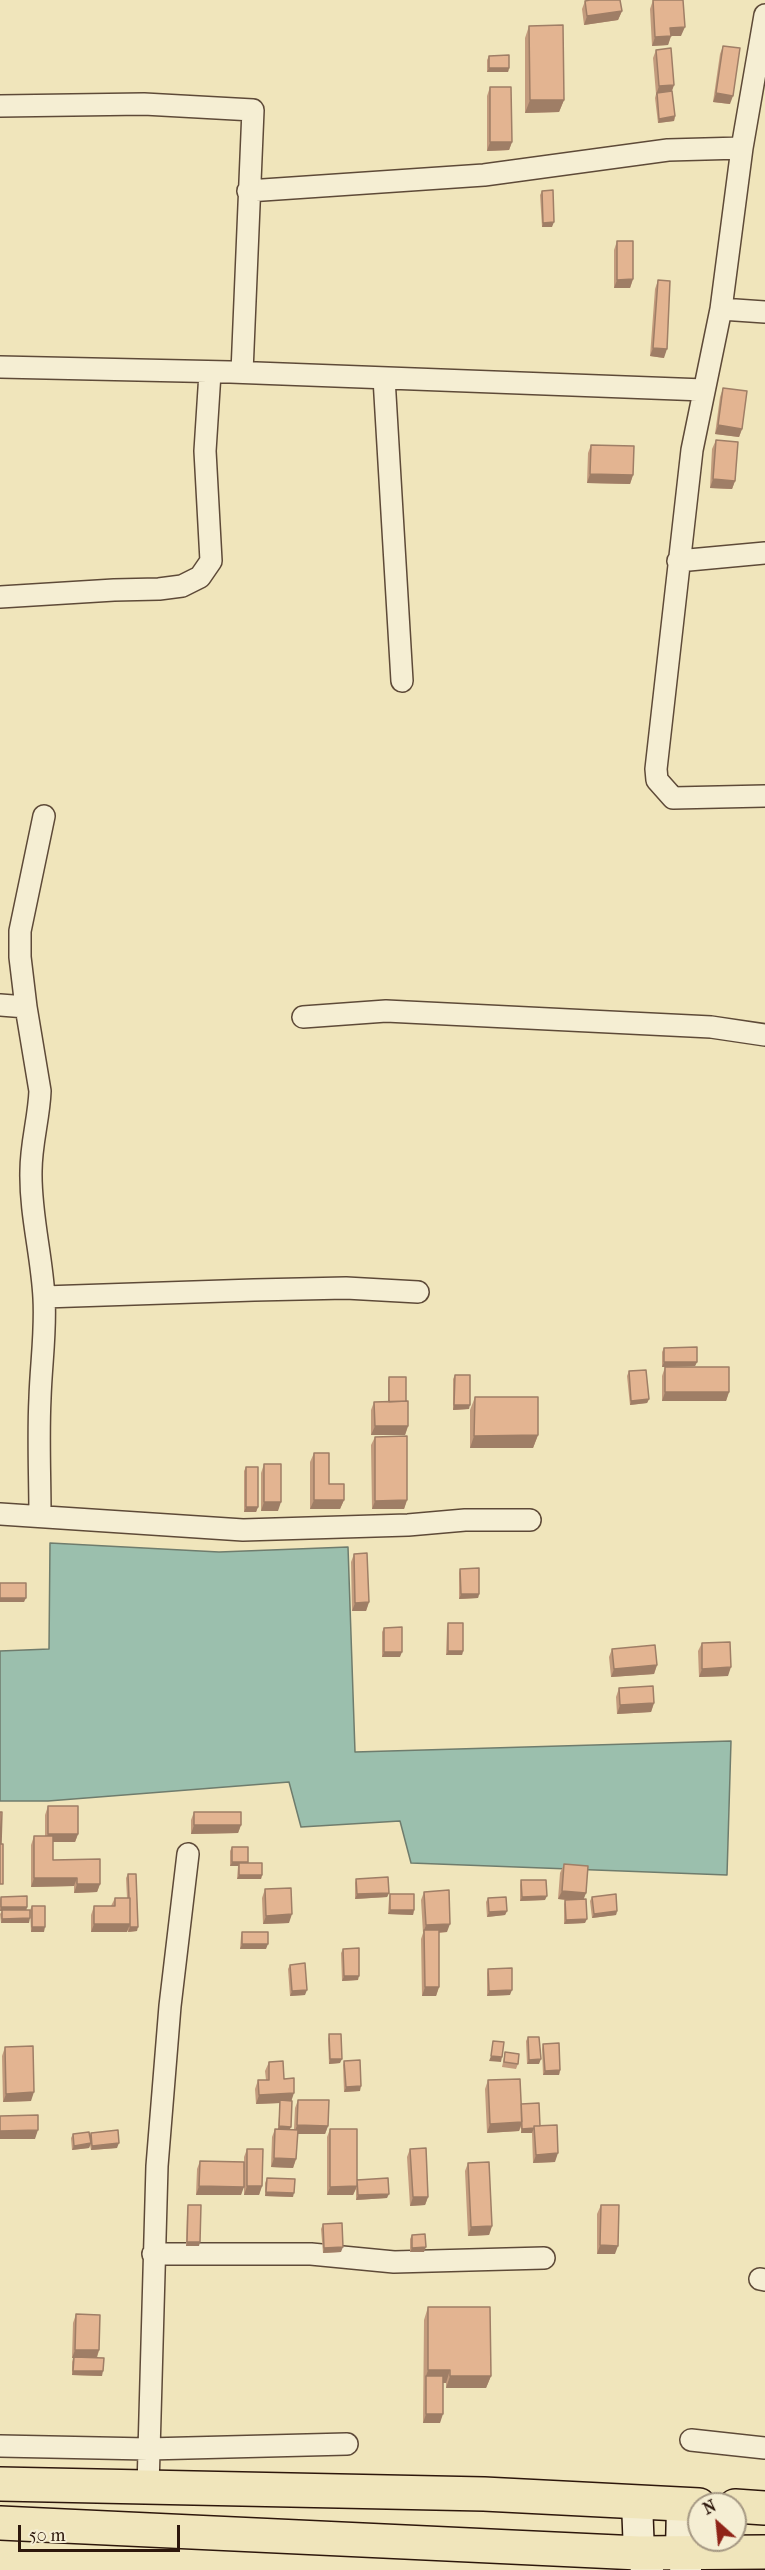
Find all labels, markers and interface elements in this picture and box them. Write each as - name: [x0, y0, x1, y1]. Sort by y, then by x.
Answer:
- north arrow: [687, 2492, 747, 2552]
- text: N: [700, 2496, 719, 2519]
- scale bar: [21, 2513, 183, 2551]
- text: 50 m: [29, 2525, 65, 2546]

